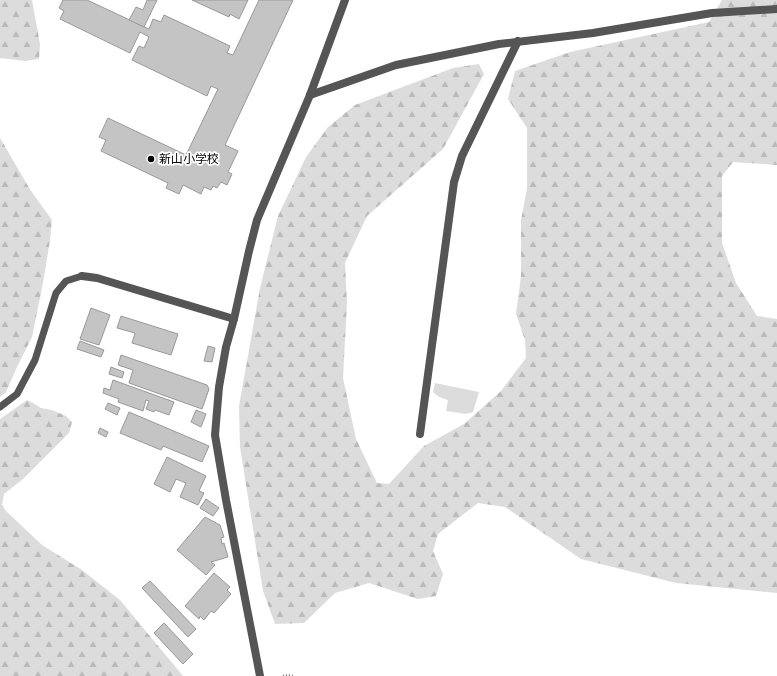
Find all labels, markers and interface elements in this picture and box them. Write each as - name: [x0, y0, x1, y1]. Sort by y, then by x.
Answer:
- place label: 新山小学校: [159, 152, 219, 165]
- marker: 新山小学校: [146, 154, 156, 164]

